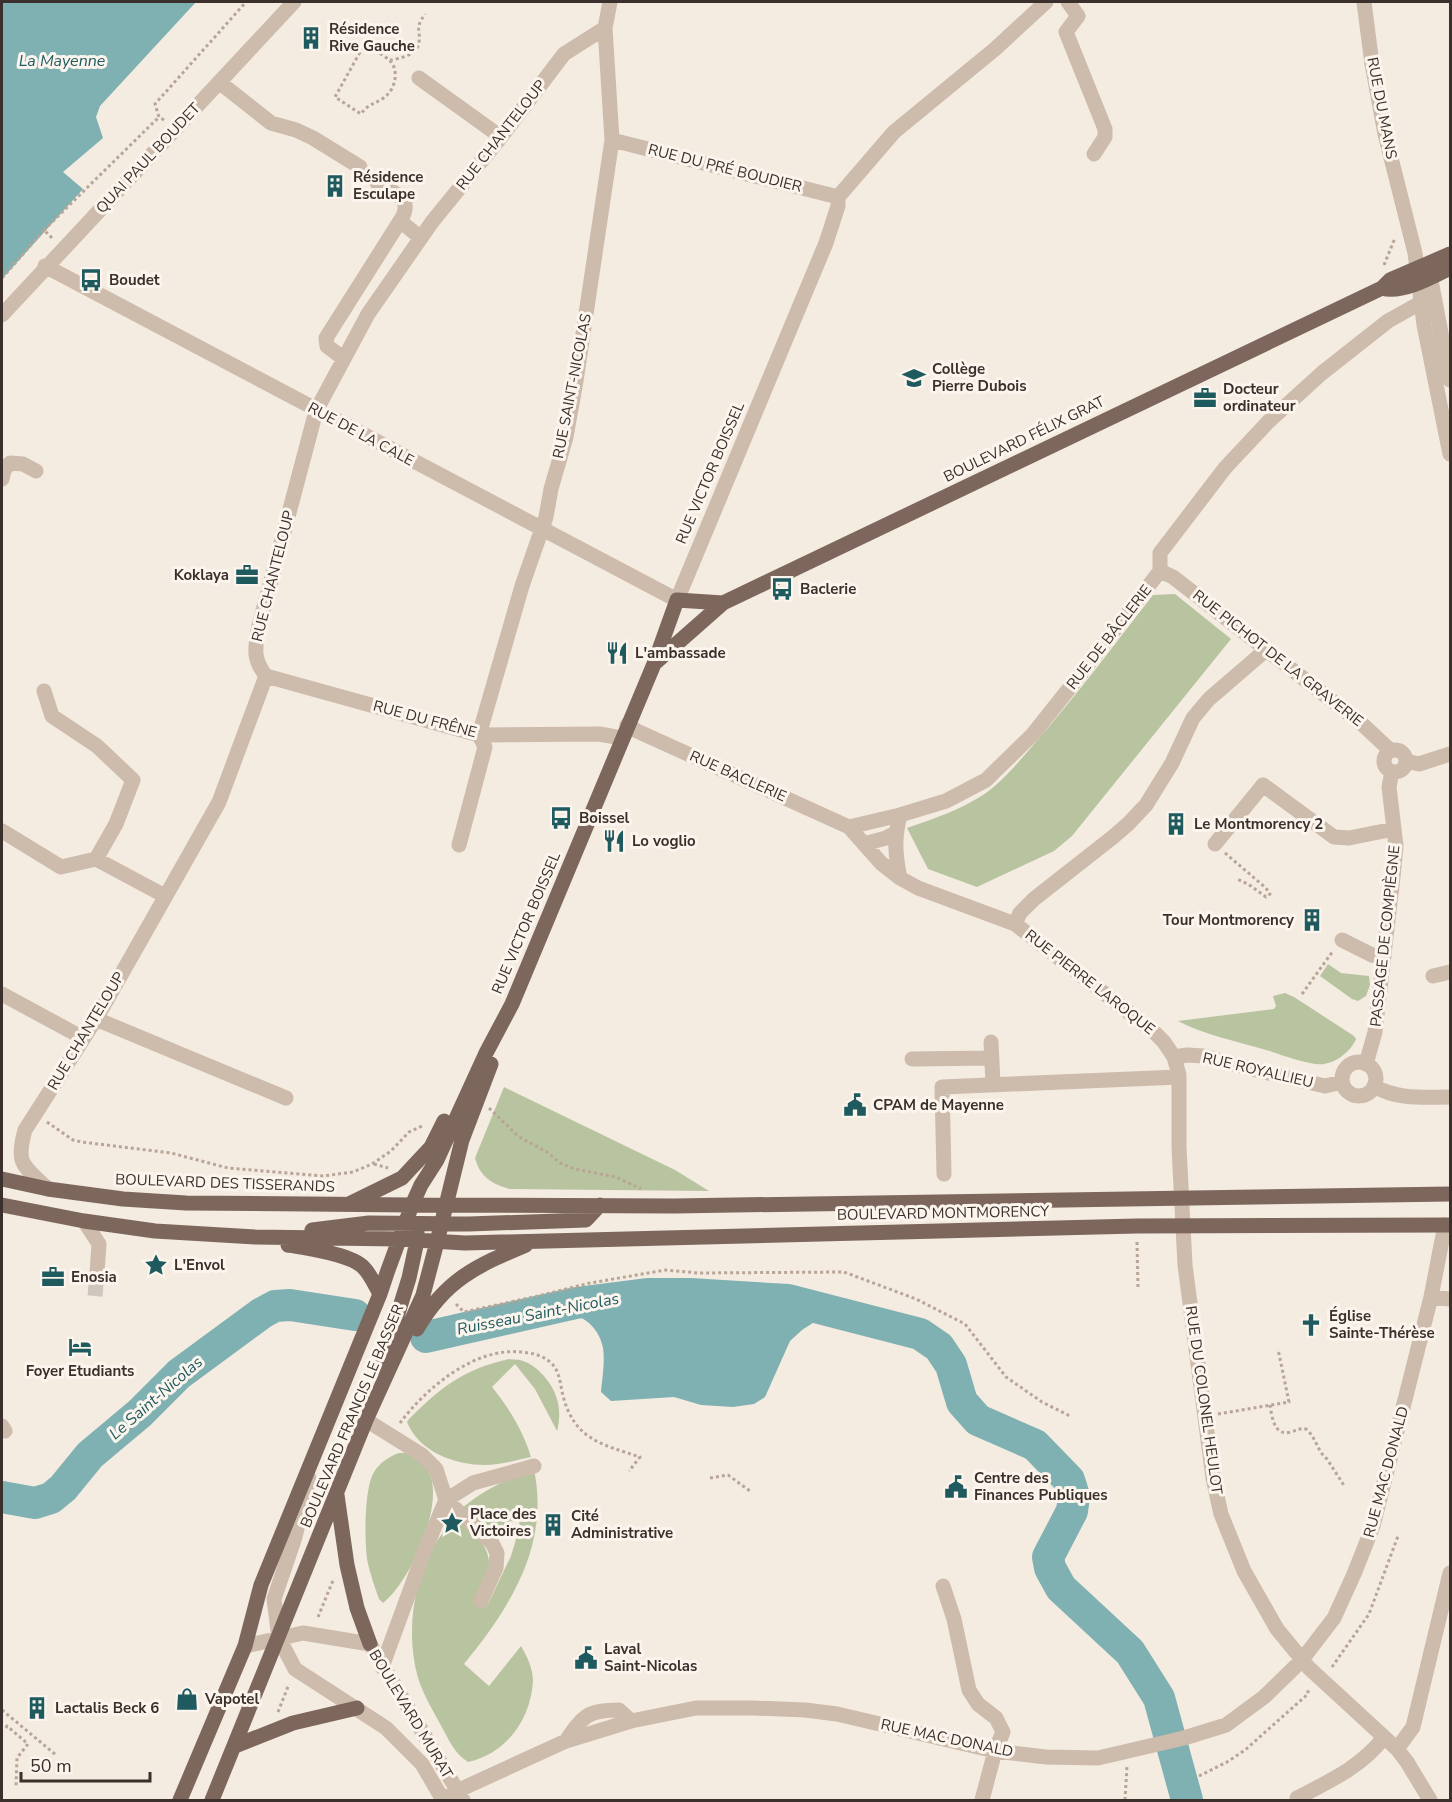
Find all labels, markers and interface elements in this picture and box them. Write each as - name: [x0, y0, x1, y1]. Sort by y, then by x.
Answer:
- place label: Résidence Rive Gauche: [329, 19, 415, 56]
- building icon: Résidence Rive Gauche: [298, 25, 324, 51]
- water label: La Mayenne: [19, 50, 106, 72]
- street label: RUE DU MANS: [1362, 55, 1402, 161]
- street label: RUE CHANTELOUP: [452, 75, 551, 194]
- street label: QUAI PAUL BOUDET: [91, 98, 205, 218]
- street label: RUE DU PRÉ BOUDIER: [646, 139, 804, 197]
- place label: Résidence Esculape: [353, 167, 423, 204]
- building icon: Résidence Esculape: [322, 173, 348, 199]
- bus stop icon: Boudet: [78, 267, 104, 293]
- place label: Boudet: [109, 270, 160, 290]
- street label: RUE SAINT-NICOLAS: [548, 312, 596, 460]
- place label: Collège Pierre Dubois: [932, 359, 1026, 396]
- school or university icon: Collège Pierre Dubois: [901, 365, 927, 391]
- place label: Docteur ordinateur: [1223, 379, 1296, 416]
- office icon: Docteur ordinateur: [1192, 385, 1218, 411]
- street label: BOULEVARD FÉLIX GRAT: [940, 391, 1108, 487]
- street label: RUE DE LA CALE: [304, 398, 418, 470]
- street label: RUE VICTOR BOISSEL: [671, 399, 749, 547]
- street label: RUE CHANTELOUP: [247, 508, 299, 644]
- office icon: Koklaya: [234, 562, 260, 588]
- place label: Koklaya: [174, 565, 229, 585]
- bus stop icon: Baclerie: [769, 576, 795, 602]
- place label: Baclerie: [800, 579, 856, 599]
- street label: RUE DE BÂCLERIE: [1062, 581, 1156, 693]
- street label: RUE PICHOT DE LA GRAVERIE: [1189, 585, 1367, 731]
- restaurant icon: L'ambassade: [604, 640, 630, 666]
- place label: L'ambassade: [635, 643, 726, 663]
- street label: RUE DU FRÊNE: [371, 696, 479, 742]
- street label: RUE BACLERIE: [686, 746, 790, 806]
- bus stop icon: Boissel: [548, 805, 574, 831]
- place label: Boissel: [579, 808, 630, 828]
- building icon: Le Montmorency 2: [1163, 811, 1189, 837]
- place label: Le Montmorency 2: [1194, 814, 1323, 834]
- restaurant icon: Lo voglio: [601, 828, 627, 854]
- place label: Lo voglio: [632, 831, 696, 851]
- street label: PASSAGE DE COMPIÈGNE: [1366, 844, 1404, 1028]
- street label: RUE VICTOR BOISSEL: [487, 849, 565, 997]
- building icon: Tour Montmorency: [1299, 907, 1325, 933]
- place label: Tour Montmorency: [1163, 910, 1294, 930]
- street label: RUE PIERRE LAROQUE: [1021, 925, 1159, 1039]
- street label: RUE CHANTELOUP: [43, 968, 129, 1094]
- street label: RUE ROYALLIEU: [1201, 1048, 1315, 1092]
- public building icon: CPAM de Mayenne: [842, 1092, 868, 1118]
- place label: CPAM de Mayenne: [873, 1095, 1004, 1115]
- street label: BOULEVARD DES TISSERANDS: [115, 1169, 335, 1197]
- street label: BOULEVARD MONTMORENCY: [837, 1201, 1050, 1225]
- place icon: L'Envol: [143, 1252, 169, 1278]
- place label: L'Envol: [174, 1255, 225, 1275]
- office icon: Enosia: [40, 1264, 66, 1290]
- place label: Enosia: [71, 1267, 117, 1287]
- water label: Ruisseau Saint-Nicolas: [455, 1287, 621, 1341]
- street label: BOULEVARD FRANCIS LE BASSER: [296, 1301, 408, 1531]
- street label: RUE DU COLONEL HEULOT: [1181, 1304, 1227, 1496]
- place label: Église Sainte-Thérèse: [1329, 1306, 1435, 1343]
- church icon: Église Sainte-Thérèse: [1298, 1312, 1324, 1338]
- hotel icon: Foyer Etudiants: [67, 1334, 93, 1360]
- water label: Le Saint-Nicolas: [105, 1351, 208, 1445]
- place label: Foyer Etudiants: [26, 1361, 134, 1381]
- street label: RUE MAC DONALD: [1359, 1404, 1413, 1540]
- place label: Centre des Finances Publiques: [974, 1468, 1108, 1505]
- public building icon: Centre des Finances Publiques: [943, 1474, 969, 1500]
- place label: Place des Victoires: [469, 1504, 536, 1541]
- place label: Cité Administrative: [571, 1506, 673, 1543]
- place icon: Place des Victoires: [439, 1510, 465, 1536]
- building icon: Cité Administrative: [540, 1512, 566, 1538]
- place label: Laval Saint-Nicolas: [604, 1639, 697, 1676]
- public building icon: Laval Saint-Nicolas: [573, 1645, 599, 1671]
- street label: BOULEVARD MURAT: [365, 1646, 457, 1782]
- shop icon: Vapotel: [174, 1686, 200, 1712]
- place label: Vapotel: [204, 1689, 259, 1709]
- building icon: Lactalis Beck 6: [24, 1695, 50, 1721]
- place label: Lactalis Beck 6: [55, 1698, 159, 1718]
- street label: RUE MAC DONALD: [879, 1714, 1015, 1762]
- scale bar: [21, 1745, 150, 1783]
- text: 50 m: [30, 1754, 72, 1778]

